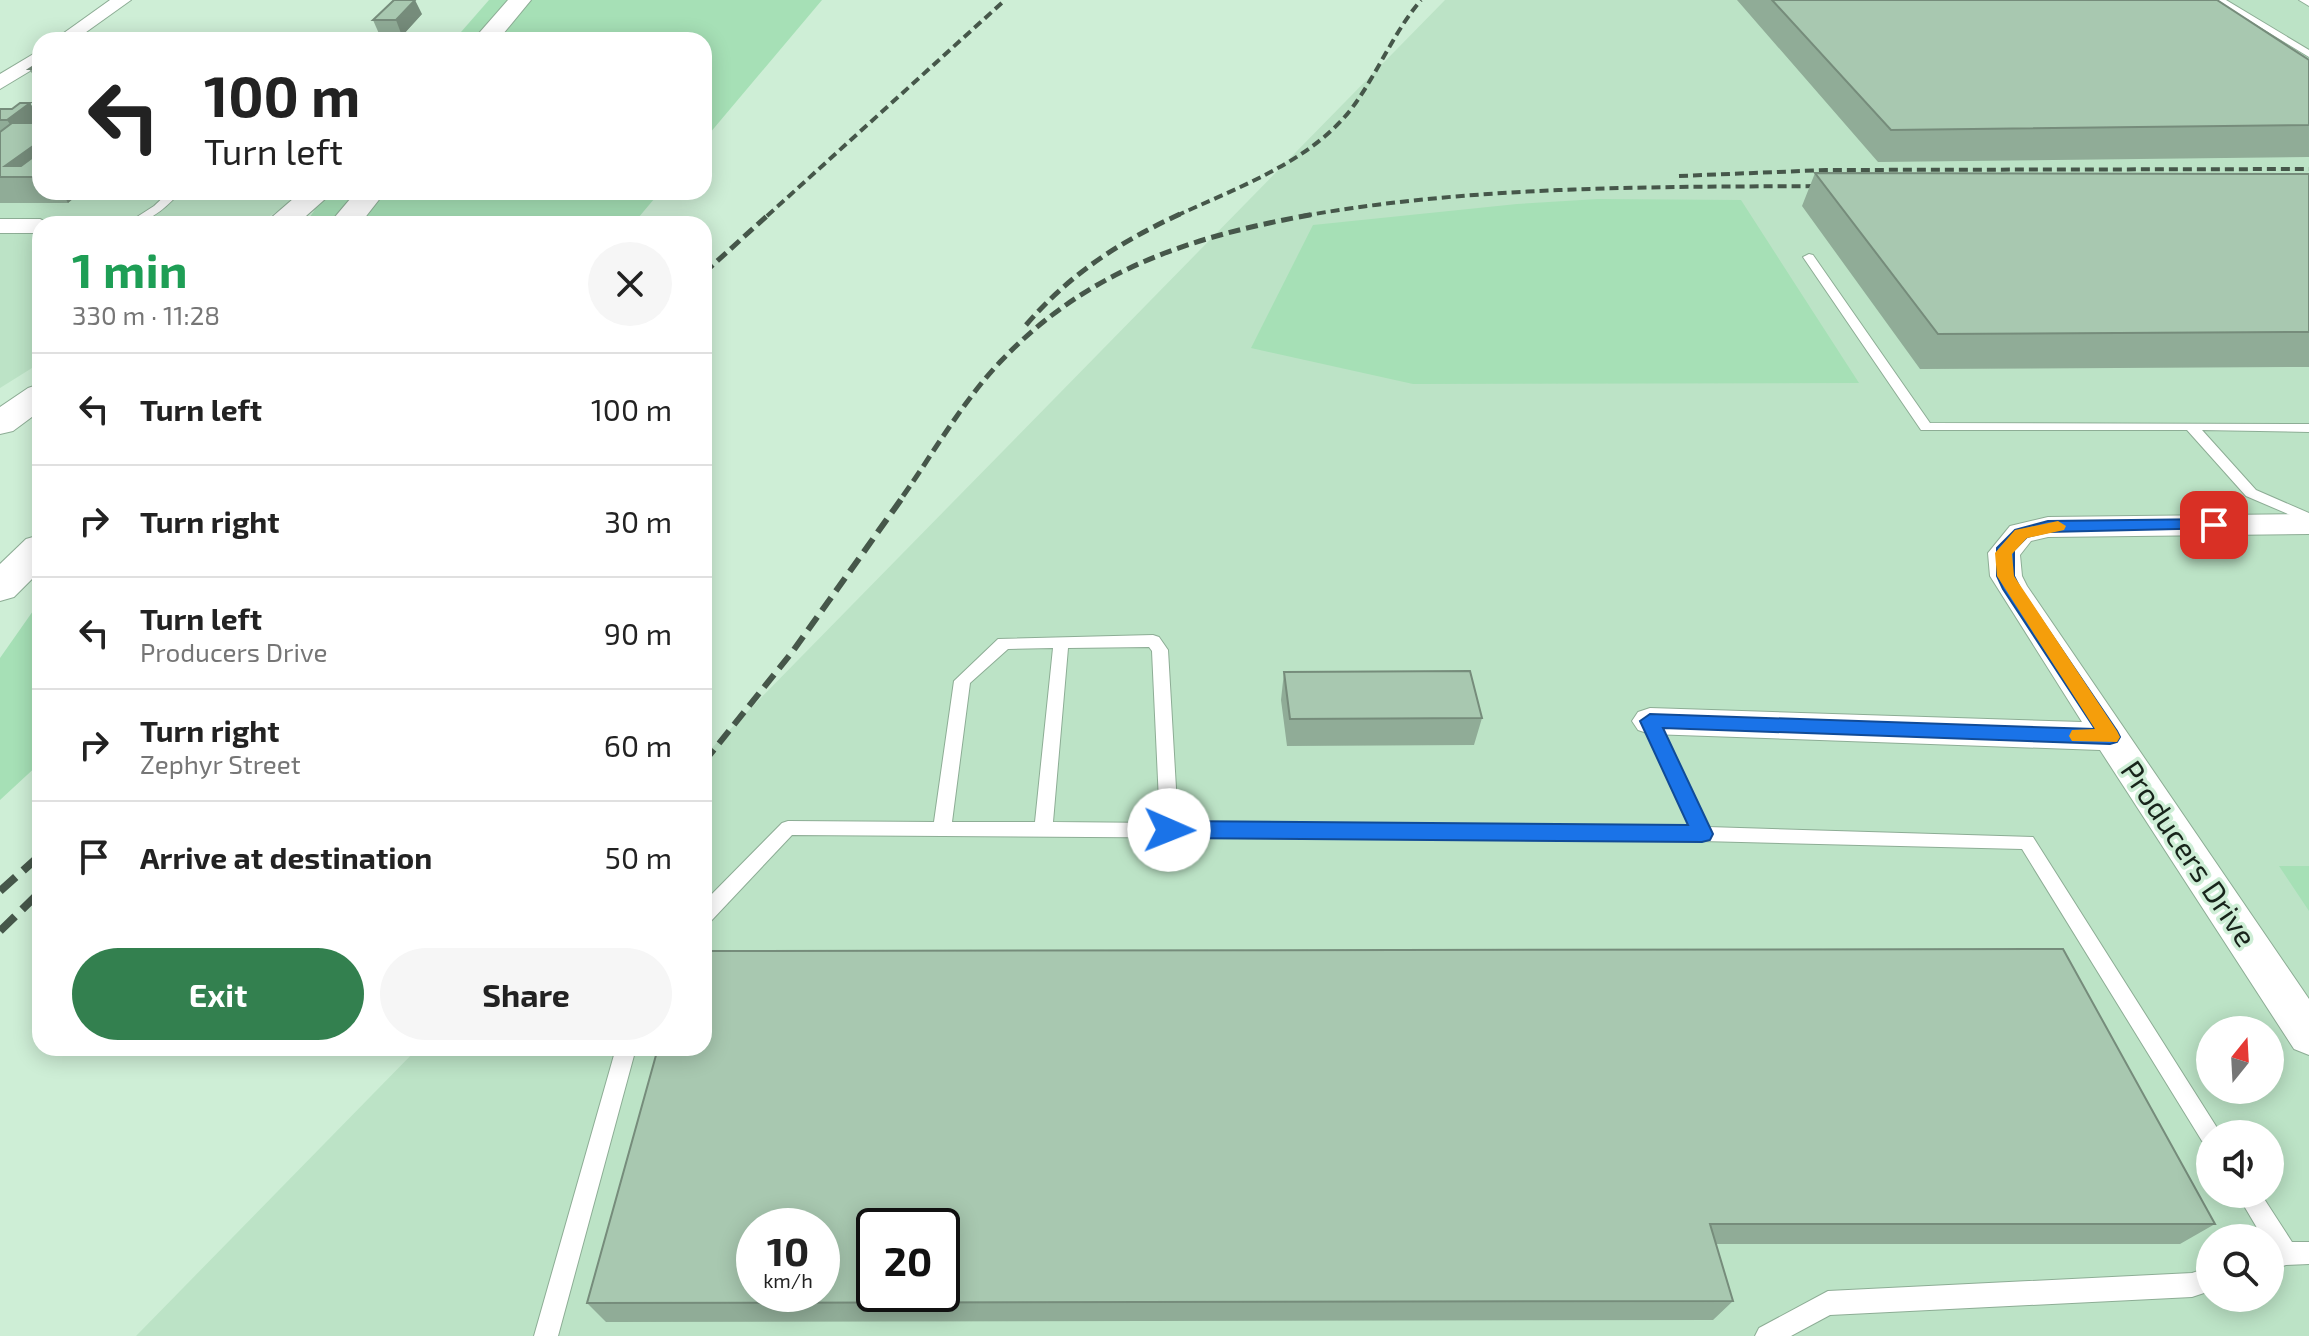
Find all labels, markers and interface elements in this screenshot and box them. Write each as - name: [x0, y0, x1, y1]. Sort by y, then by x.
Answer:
- text: 100 m: [204, 61, 360, 128]
- icon: left: [72, 64, 176, 168]
- text: Turn left: [204, 129, 343, 172]
- text: 1 min: [72, 240, 188, 298]
- button: close: [588, 242, 672, 326]
- text: 330 m · 11:28: [72, 299, 220, 330]
- icon: left: [72, 387, 116, 431]
- text: Turn left: [140, 391, 262, 427]
- text: 100 m: [591, 391, 672, 427]
- pin: [2180, 491, 2248, 559]
- icon: right: [72, 499, 116, 543]
- text: Turn right: [140, 503, 280, 539]
- text: 30 m: [604, 503, 672, 539]
- icon: arrive: [2192, 503, 2236, 547]
- text: Turn left: [140, 600, 262, 636]
- icon: left: [72, 611, 116, 655]
- text: 90 m: [604, 615, 672, 651]
- text: Producers Drive: [140, 636, 328, 667]
- text: Turn right: [140, 712, 280, 748]
- icon: right: [72, 723, 116, 767]
- text: 60 m: [604, 727, 672, 763]
- text: Zephyr Street: [140, 748, 301, 779]
- street label: Producers Drive: [2114, 753, 2265, 953]
- position arrow: [1127, 788, 1211, 872]
- icon: arrive: [72, 835, 116, 879]
- text: Arrive at destination: [140, 839, 432, 875]
- text: 50 m: [605, 839, 672, 875]
- button: Exit: [72, 948, 364, 1040]
- button: Share: [380, 948, 672, 1040]
- north arrow: [2196, 1016, 2284, 1104]
- map controls: [2196, 1016, 2284, 1312]
- button: sound: [2196, 1120, 2284, 1208]
- speed limit sign: 20: [856, 1208, 960, 1312]
- button: search: [2196, 1224, 2284, 1312]
- text: 10: [767, 1226, 809, 1274]
- text: km/h: [763, 1268, 813, 1292]

